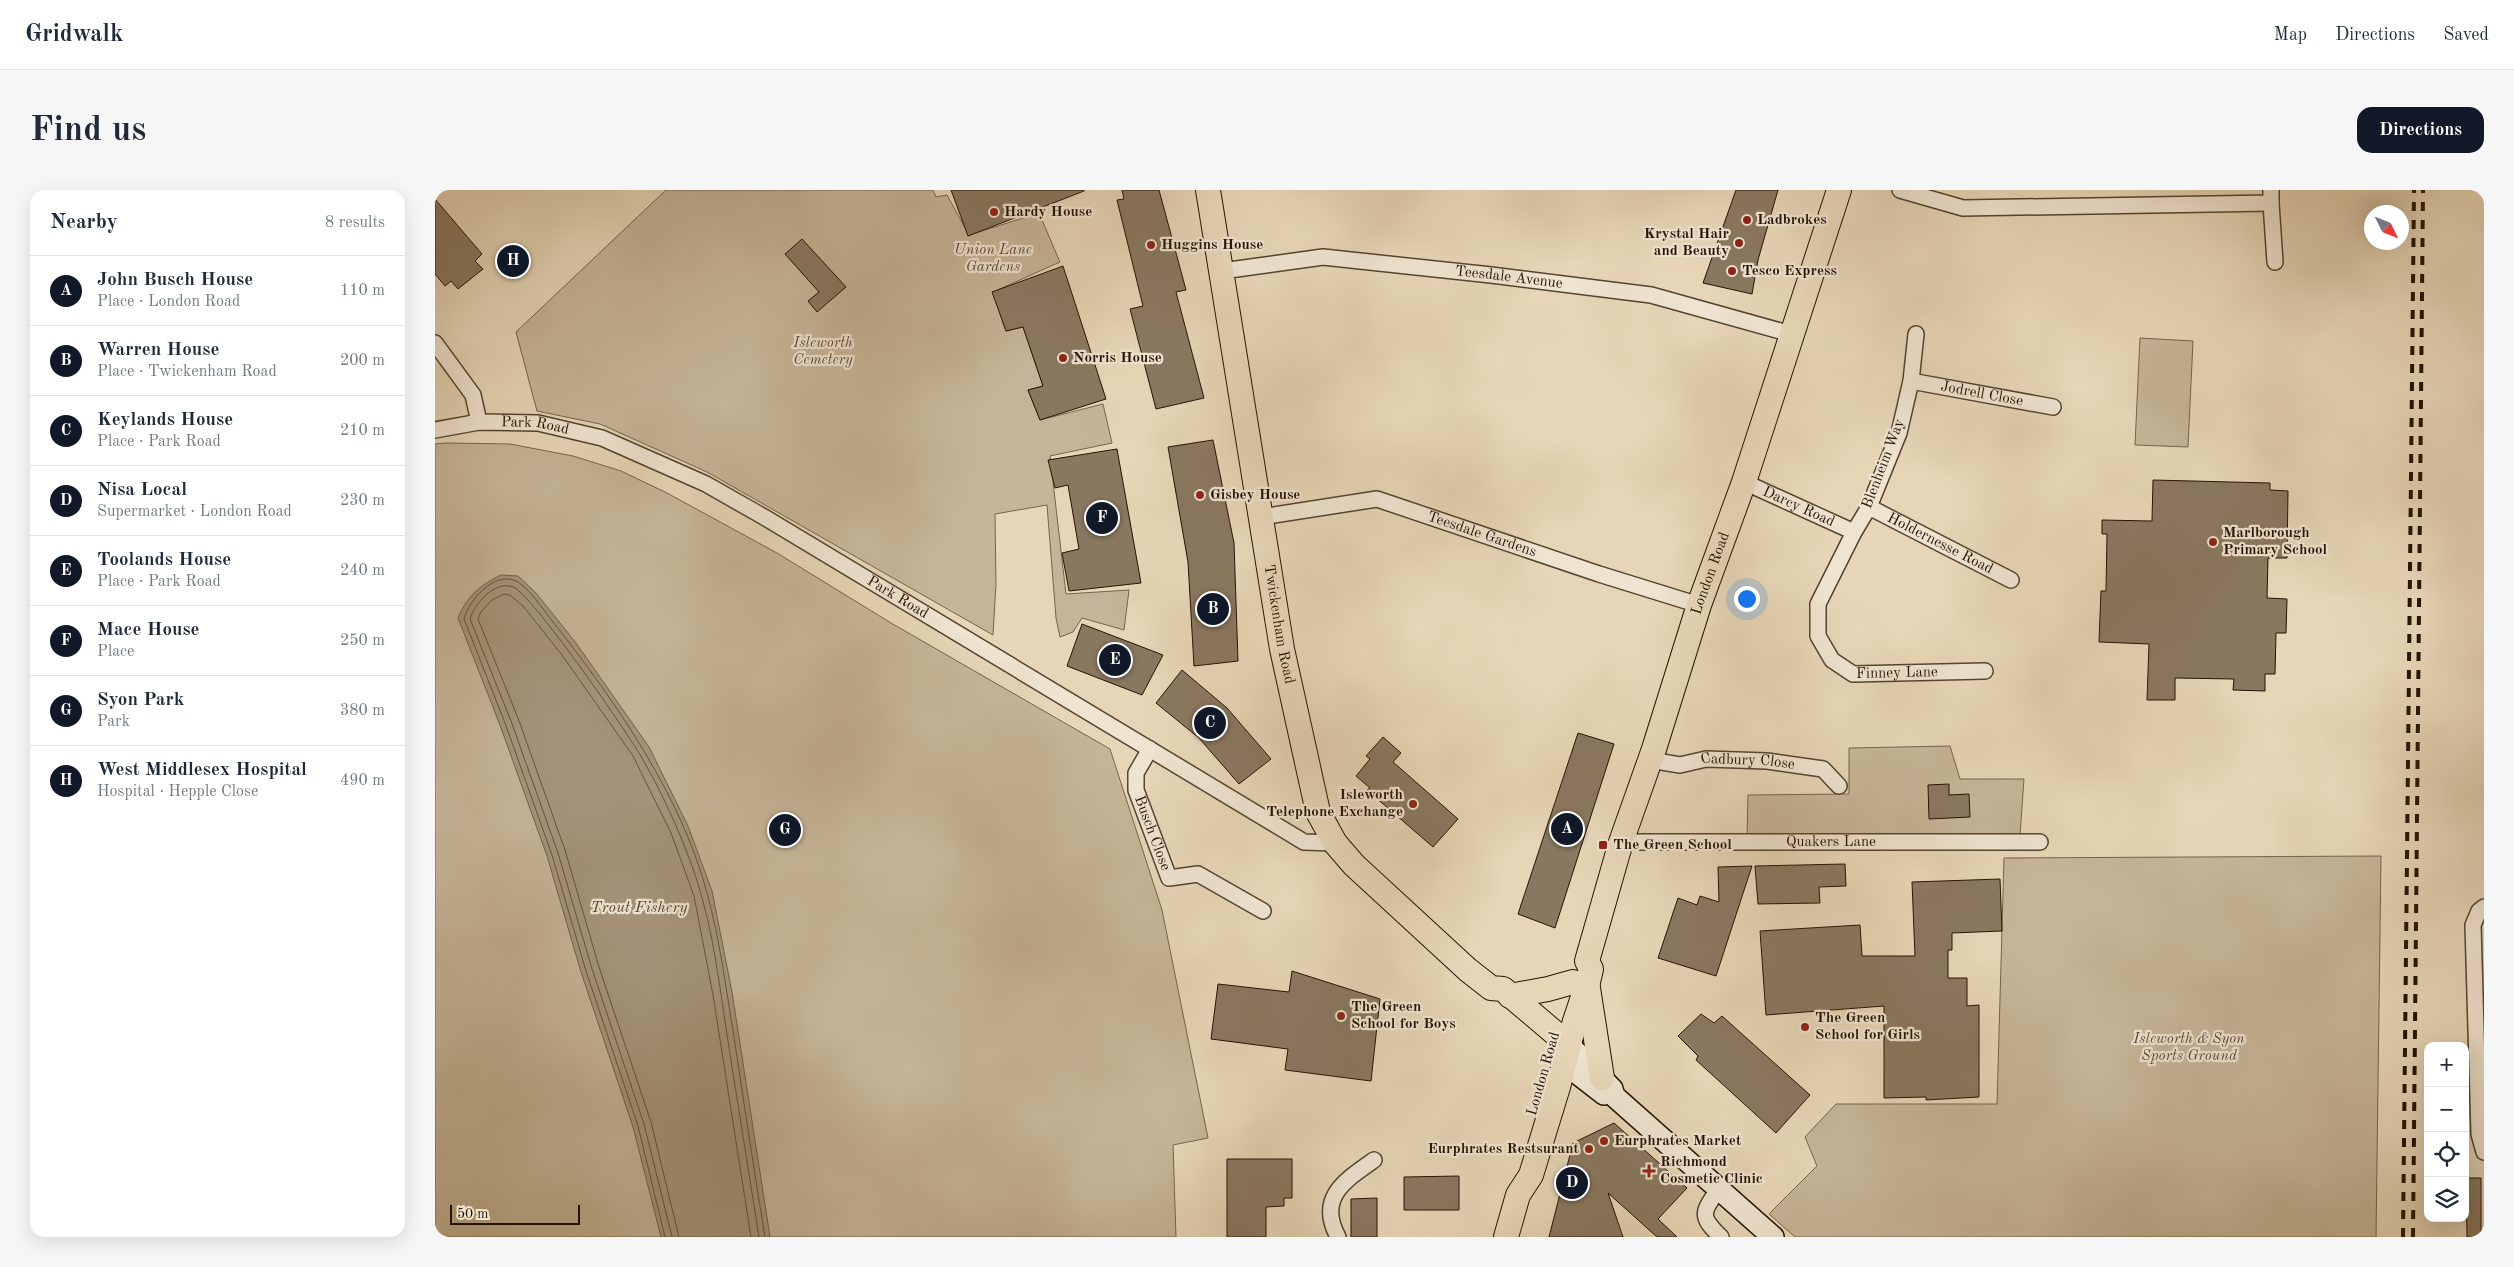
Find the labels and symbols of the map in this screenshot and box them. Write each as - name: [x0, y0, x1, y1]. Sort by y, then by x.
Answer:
- place label: Hardy House: [1004, 205, 1092, 220]
- north arrow: [2364, 205, 2409, 250]
- marker: Hardy House: [988, 206, 1000, 218]
- place label: Ladbrokes: [1757, 213, 1827, 228]
- marker: Ladbrokes: [1741, 214, 1753, 226]
- place label: Krystal Hair and Beauty: [1644, 227, 1729, 259]
- marker: Krystal Hair and Beauty: [1733, 237, 1745, 249]
- place label: Huggins House: [1161, 238, 1263, 253]
- marker: Huggins House: [1145, 239, 1157, 251]
- pin: H: [497, 242, 529, 280]
- park label: Union Lane Gardens: [954, 243, 1032, 275]
- street label: Teesdale Avenue: [1454, 264, 1564, 291]
- place label: Tesco Express: [1742, 264, 1837, 279]
- marker: Tesco Express: [1726, 265, 1738, 277]
- park label: Isleworth Cemetery: [792, 336, 853, 368]
- place label: Norris House: [1073, 351, 1162, 366]
- marker: Norris House: [1057, 352, 1069, 364]
- street label: Jodrell Close: [1939, 379, 2024, 409]
- street label: Park Road: [501, 415, 571, 438]
- street label: Blenheim Way: [1860, 417, 1908, 511]
- street label: Darcy Road: [1760, 484, 1837, 530]
- place label: Gisbey House: [1210, 488, 1300, 503]
- marker: Gisbey House: [1194, 489, 1206, 501]
- pin: F: [1086, 499, 1118, 537]
- street label: Teesdale Gardens: [1425, 509, 1538, 560]
- street label: Holdernesse Road: [1885, 510, 1996, 577]
- place label: Marlborough Primary School: [2223, 526, 2328, 558]
- street label: London Road: [1689, 530, 1733, 617]
- marker: Marlborough Primary School: [2207, 536, 2219, 548]
- street label: Twickenham Road: [1261, 563, 1297, 685]
- street label: Park Road: [864, 573, 931, 622]
- your location: [1734, 586, 1760, 612]
- pin: B: [1197, 590, 1229, 628]
- pin: E: [1099, 641, 1131, 679]
- street label: Finney Lane: [1856, 665, 1938, 681]
- pin: C: [1194, 704, 1226, 742]
- street label: Cadbury Close: [1699, 751, 1796, 772]
- place label: Isleworth Telephone Exchange: [1266, 788, 1403, 820]
- street label: Busch Close: [1131, 794, 1173, 873]
- marker: Isleworth Telephone Exchange: [1407, 798, 1419, 810]
- pin: A: [1551, 810, 1583, 848]
- pin: G: [769, 811, 801, 849]
- street label: Quakers Lane: [1786, 835, 1876, 850]
- place label: The Green School: [1613, 838, 1732, 853]
- marker: The Green School: [1597, 839, 1609, 851]
- water label: Trout Fishery: [591, 900, 688, 916]
- place label: The Green School for Boys: [1351, 1000, 1456, 1032]
- marker: The Green School for Boys: [1335, 1010, 1347, 1022]
- place label: The Green School for Girls: [1815, 1011, 1920, 1043]
- marker: The Green School for Girls: [1799, 1021, 1811, 1033]
- street label: London Road: [1525, 1030, 1563, 1118]
- park label: Isleworth & Syon Sports Ground: [2132, 1032, 2245, 1064]
- place label: Eurphrates Market: [1614, 1134, 1742, 1149]
- marker: Eurphrates Market: [1598, 1135, 1610, 1147]
- place label: Eurphrates Restsurant: [1427, 1142, 1580, 1157]
- marker: Eurphrates Restsurant: [1583, 1143, 1595, 1155]
- place label: Richmond Cosmetic Clinic: [1660, 1155, 1763, 1187]
- pin: D: [1556, 1164, 1588, 1202]
- marker: Richmond Cosmetic Clinic: [1642, 1164, 1656, 1178]
- scale bar: [450, 1202, 580, 1225]

